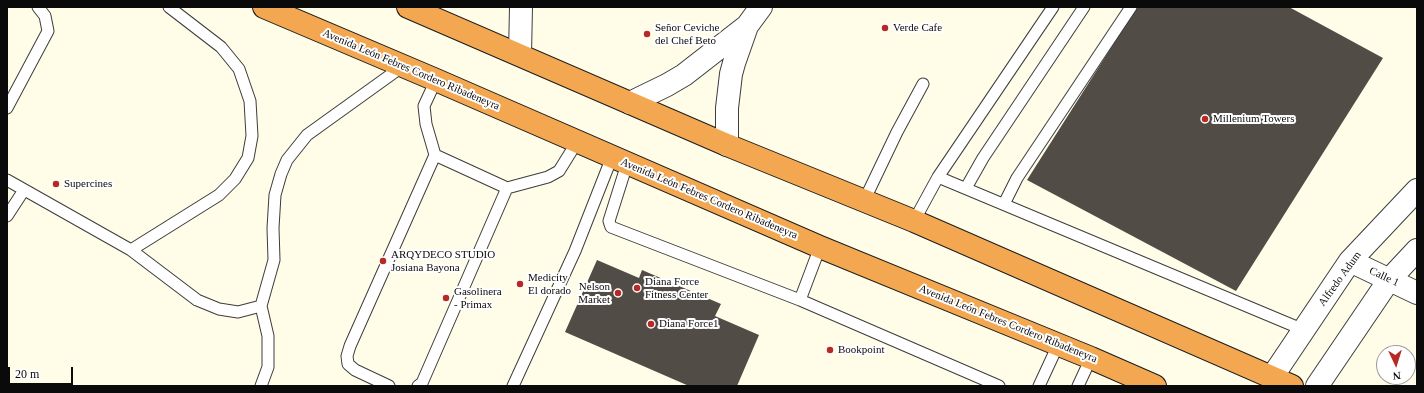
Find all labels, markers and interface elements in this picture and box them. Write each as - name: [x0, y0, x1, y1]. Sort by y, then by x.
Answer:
- place label: Señor Ceviche del Chef Beto: [655, 21, 719, 47]
- place label: Verde Cafe: [893, 21, 942, 35]
- marker: Verde Cafe: [880, 23, 890, 33]
- street label: Avenida León Febres Cordero Ribadeneyra: [321, 27, 501, 113]
- marker: Señor Ceviche del Chef Beto: [642, 29, 652, 39]
- place label: Millenium Towers: [1213, 112, 1294, 126]
- marker: Millenium Towers: [1200, 114, 1210, 124]
- street label: Avenida León Febres Cordero Ribadeneyra: [619, 156, 799, 242]
- place label: Supercines: [64, 177, 112, 191]
- marker: Supercines: [51, 179, 61, 189]
- place label: ARQYDECO STUDIO Josiana Bayona: [391, 248, 495, 274]
- street label: Alfredo Adum: [1316, 249, 1364, 309]
- marker: ARQYDECO STUDIO Josiana Bayona: [378, 256, 388, 266]
- street label: Calle 1: [1367, 264, 1401, 290]
- place label: Medicity El dorado: [528, 271, 571, 297]
- place label: Diana Force Fitness Center: [645, 275, 708, 301]
- marker: Medicity El dorado: [515, 279, 525, 289]
- place label: Nelson Market: [578, 280, 610, 306]
- street label: Avenida León Febres Cordero Ribadeneyra: [917, 282, 1099, 366]
- marker: Diana Force Fitness Center: [632, 283, 642, 293]
- place label: Gasolinera - Primax: [454, 285, 502, 311]
- marker: Nelson Market: [613, 288, 623, 298]
- marker: Gasolinera - Primax: [441, 293, 451, 303]
- place label: Diana Force1: [659, 317, 719, 331]
- marker: Diana Force1: [646, 319, 656, 329]
- place label: Bookpoint: [838, 343, 884, 357]
- marker: Bookpoint: [825, 345, 835, 355]
- north arrow: [1376, 345, 1416, 385]
- scale bar: [10, 359, 75, 385]
- text: 20 m: [15, 367, 39, 381]
- text: N: [1392, 370, 1401, 382]

